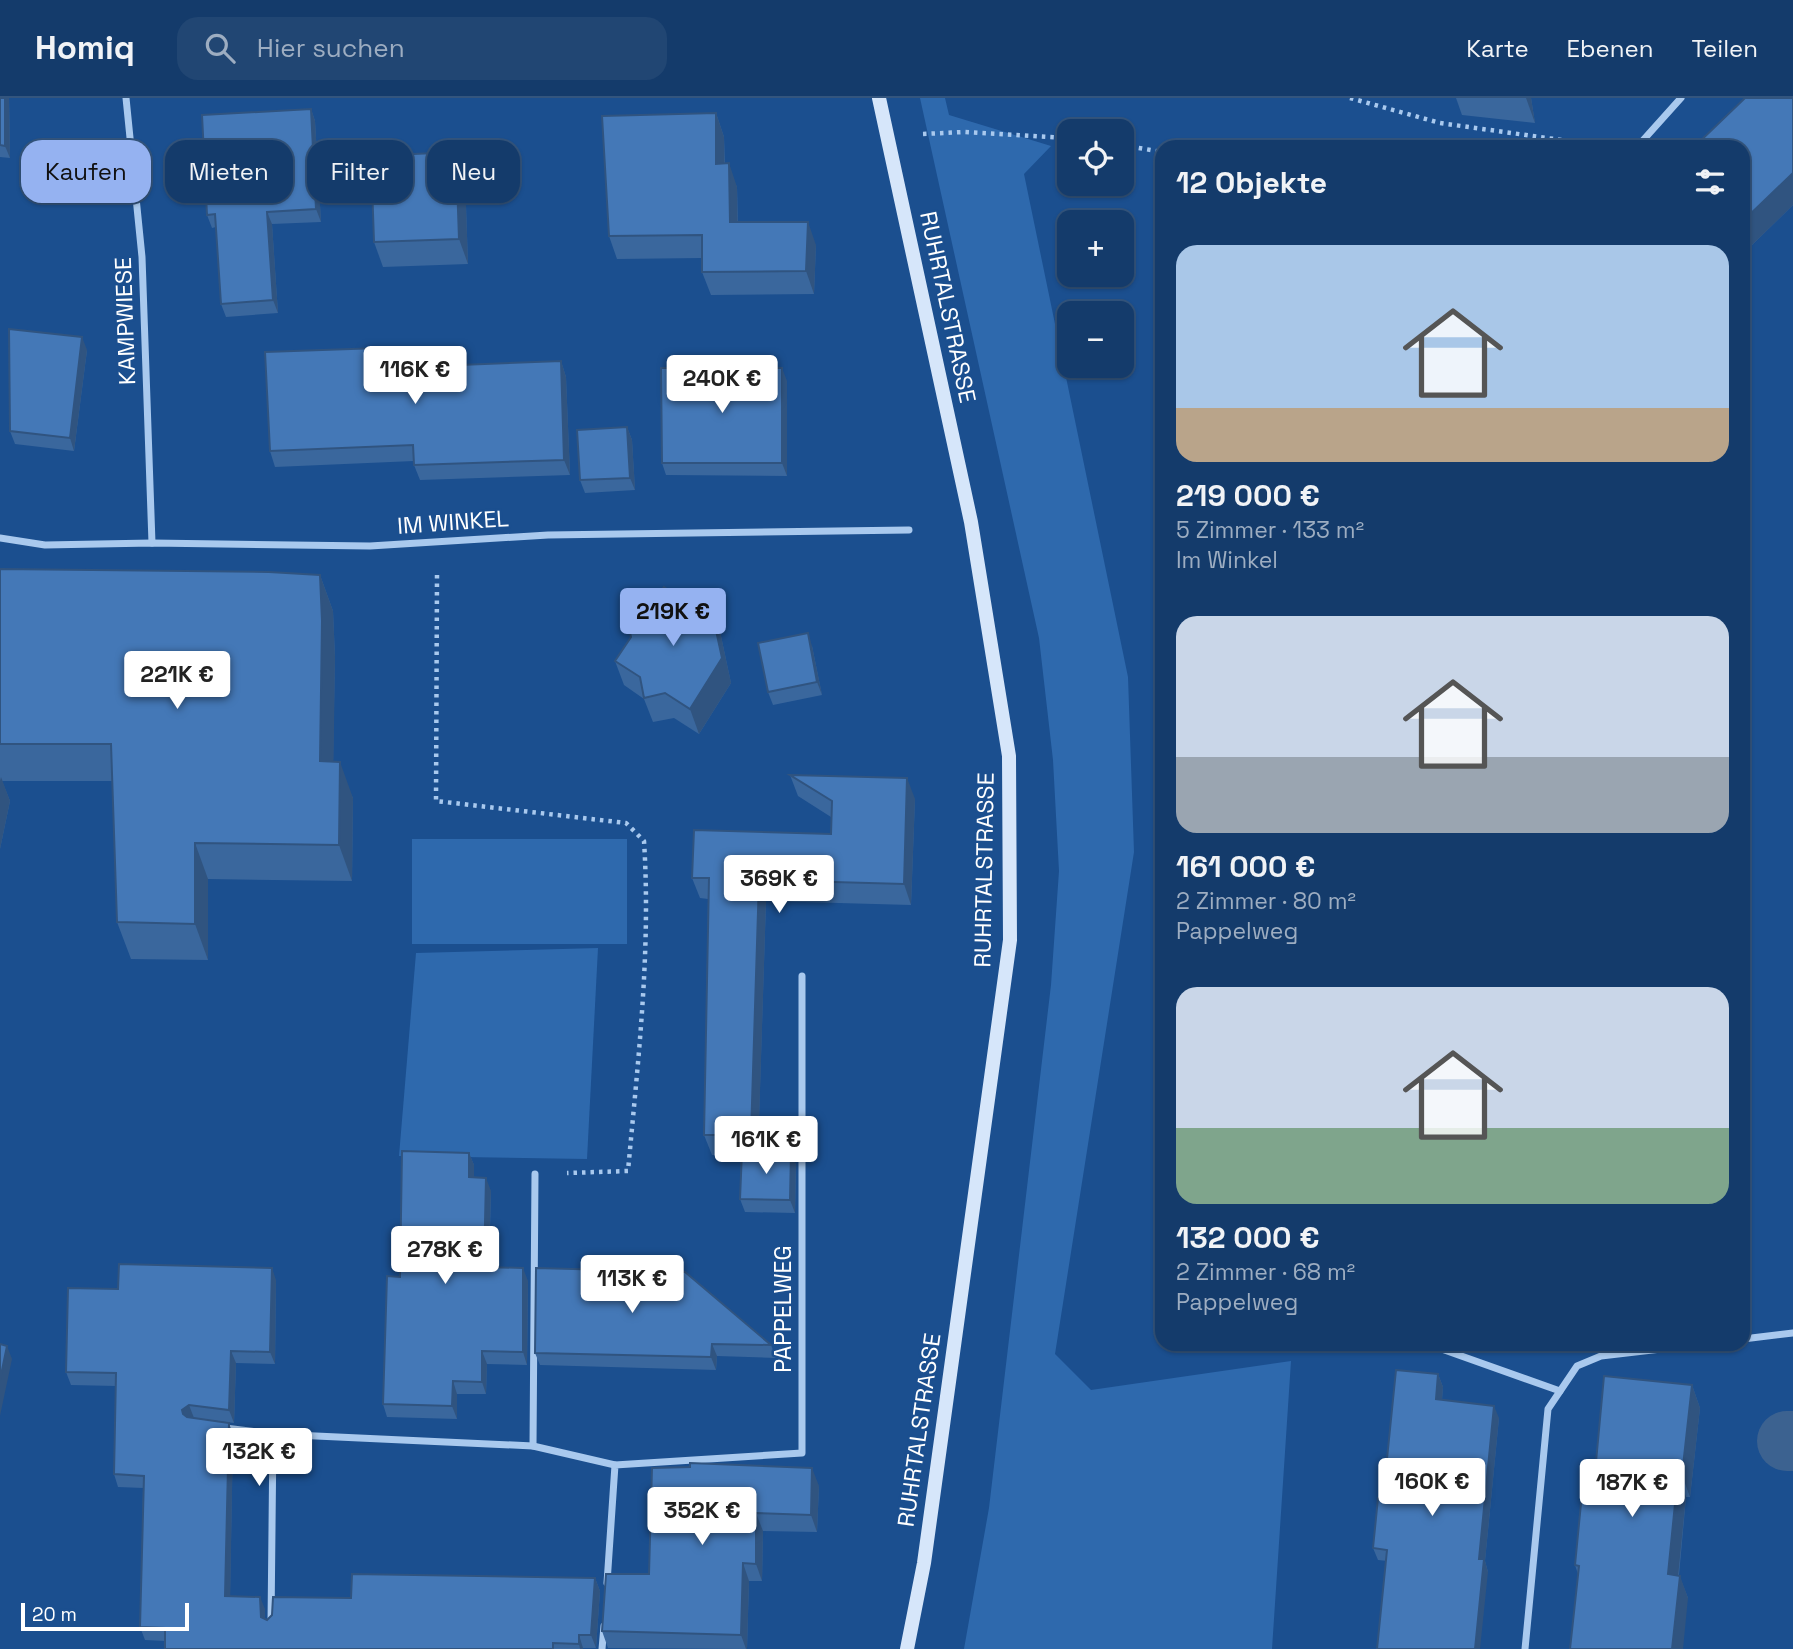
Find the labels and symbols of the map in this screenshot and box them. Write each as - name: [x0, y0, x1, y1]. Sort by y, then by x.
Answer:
- street label: RUHRTALSTRASSE: [913, 208, 983, 406]
- street label: KAMPWIESE: [108, 257, 142, 385]
- pin: 116K €: [358, 346, 472, 406]
- pin: 240K €: [665, 356, 779, 415]
- street label: IM WINKEL: [396, 503, 510, 541]
- pin: 219K €: [616, 588, 730, 648]
- pin: 221K €: [120, 652, 234, 711]
- street label: RUHRTALSTRASSE: [967, 772, 1001, 968]
- pin: 369K €: [722, 856, 836, 915]
- pin: 161K €: [709, 1116, 823, 1176]
- pin: 278K €: [388, 1226, 502, 1286]
- street label: PAPPELWEG: [768, 1245, 798, 1373]
- pin: 113K €: [575, 1256, 689, 1315]
- street label: RUHRTALSTRASSE: [891, 1331, 947, 1529]
- pin: 132K €: [202, 1428, 316, 1488]
- pin: 160K €: [1375, 1458, 1489, 1518]
- pin: 187K €: [1575, 1460, 1689, 1519]
- pin: 352K €: [645, 1488, 759, 1547]
- scale bar: [21, 1600, 189, 1632]

